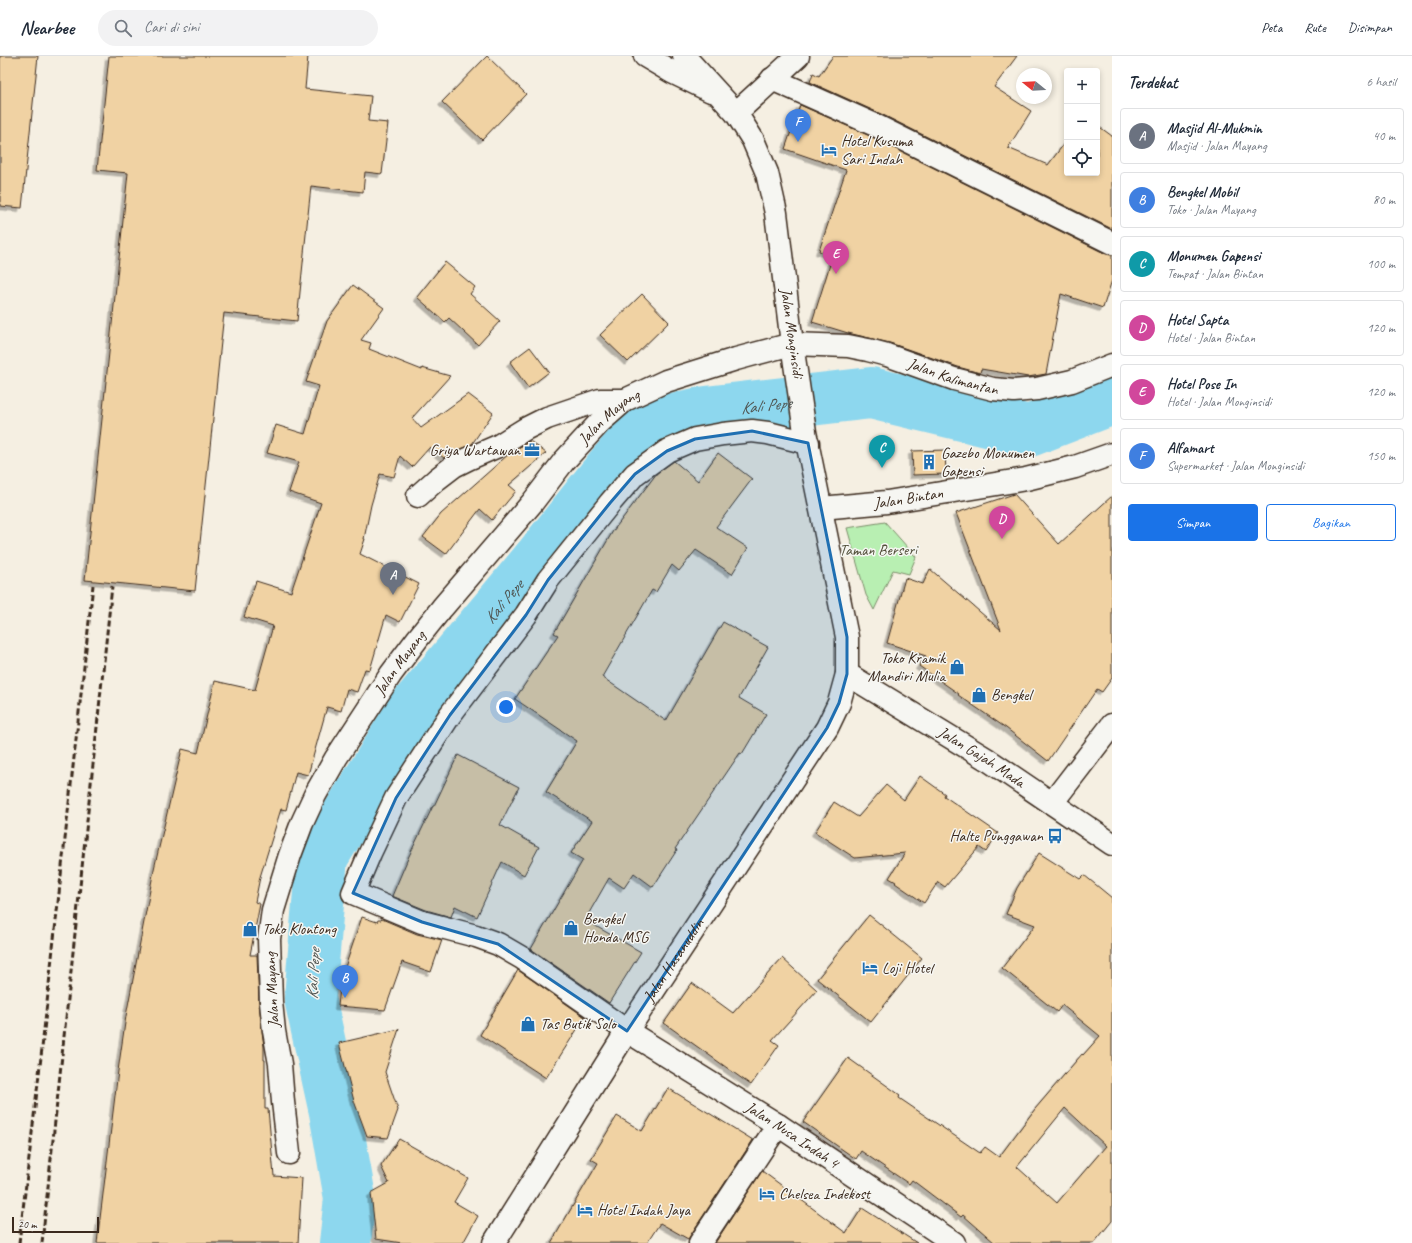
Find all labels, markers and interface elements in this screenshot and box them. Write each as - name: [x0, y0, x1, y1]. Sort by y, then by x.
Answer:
- search box: [98, 10, 378, 46]
- text: Nearbee: [20, 16, 74, 40]
- icon: search: [112, 17, 134, 39]
- text: Cari di sini: [144, 18, 199, 37]
- text: Peta: [1261, 19, 1282, 36]
- text: Rute: [1304, 19, 1326, 36]
- text: Disimpan: [1348, 19, 1392, 36]
- north arrow: [1016, 68, 1052, 104]
- map controls: [1064, 68, 1100, 176]
- button: +: [1064, 68, 1100, 104]
- text: Terdekat: [1128, 72, 1178, 93]
- text: 6 hasil: [1366, 74, 1396, 90]
- button: −: [1064, 104, 1100, 140]
- pin: F: [785, 109, 811, 142]
- text: Masjid Al-Mukmin: [1167, 119, 1262, 138]
- text: A: [1139, 128, 1145, 144]
- text: 40 m: [1373, 128, 1395, 144]
- place label: Hotel Kusuma Sari Indah: [841, 131, 914, 169]
- text: Masjid · Jalan Mayang: [1167, 138, 1267, 154]
- button: locate: [1064, 140, 1100, 176]
- hotel icon: Hotel Kusuma Sari Indah: [820, 141, 838, 159]
- text: Bengkel Mobil: [1167, 183, 1238, 202]
- text: B: [1139, 192, 1145, 208]
- text: 80 m: [1373, 192, 1395, 208]
- text: Toko · Jalan Mayang: [1167, 202, 1256, 218]
- pin: E: [823, 241, 849, 274]
- text: Monumen Gapensi: [1167, 247, 1260, 266]
- text: C: [1139, 256, 1145, 272]
- text: 100 m: [1367, 256, 1395, 272]
- text: Tempat · Jalan Bintan: [1167, 266, 1263, 282]
- street label: Jalan Monginsidi: [776, 286, 808, 381]
- text: Hotel Sapta: [1167, 311, 1228, 330]
- text: D: [1138, 320, 1146, 336]
- text: 120 m: [1367, 320, 1395, 336]
- text: Hotel · Jalan Bintan: [1167, 330, 1255, 346]
- street label: Jalan Kalimantan: [904, 353, 999, 399]
- text: Hotel Pose In: [1167, 375, 1236, 394]
- street label: Jalan Mayang: [573, 384, 644, 450]
- text: E: [1139, 384, 1145, 400]
- text: 120 m: [1367, 384, 1395, 400]
- water label: Kali Pepe: [739, 392, 795, 418]
- text: Hotel · Jalan Monginsidi: [1167, 394, 1272, 410]
- pin: C: [869, 435, 895, 468]
- text: Alfamart: [1167, 439, 1214, 458]
- place label: Griya Wartawan: [430, 440, 521, 460]
- office icon: Griya Wartawan: [523, 441, 541, 459]
- place label: Gazebo Monumen Gapensi: [941, 443, 1035, 481]
- text: F: [1139, 448, 1145, 464]
- text: 150 m: [1367, 448, 1395, 464]
- building icon: Gazebo Monumen Gapensi: [920, 453, 938, 471]
- text: Supermarket · Jalan Monginsidi: [1167, 458, 1304, 474]
- street label: Jalan Bintan: [872, 483, 945, 513]
- button: Simpan: [1128, 504, 1258, 541]
- button: Bagikan: [1266, 504, 1396, 541]
- pin: D: [989, 506, 1015, 539]
- park label: Taman Berseri: [839, 540, 919, 560]
- pin: A: [380, 562, 406, 595]
- water label: Kali Pepe: [479, 573, 529, 628]
- street label: Jalan Mayang: [369, 626, 431, 700]
- place label: Toko Kramik Mandiri Mulia: [868, 648, 946, 686]
- shop icon: Toko Kramik Mandiri Mulia: [948, 658, 966, 676]
- place label: Bengkel: [991, 685, 1034, 705]
- shop icon: Bengkel: [970, 686, 988, 704]
- your location: [496, 697, 516, 717]
- street label: Jalan Gajah Mada: [934, 721, 1030, 793]
- place label: Halte Punggawan: [949, 826, 1044, 846]
- bus stop icon: Halte Punggawan: [1046, 827, 1064, 845]
- place label: Bengkel Honda MSG: [583, 909, 650, 947]
- street label: Jalan Hasanuddin: [638, 914, 709, 1007]
- place label: Toko Klontong: [262, 919, 337, 939]
- shop icon: Bengkel Honda MSG: [562, 919, 580, 937]
- shop icon: Toko Klontong: [241, 920, 259, 938]
- water label: Kali Pepe: [301, 946, 325, 1000]
- street label: Jalan Mayang: [260, 951, 284, 1029]
- place label: Loji Hotel: [882, 958, 936, 978]
- hotel icon: Loji Hotel: [861, 959, 879, 977]
- pin: B: [332, 965, 358, 998]
- place label: Tas Butik Solo: [540, 1014, 618, 1034]
- shop icon: Tas Butik Solo: [519, 1015, 537, 1033]
- street label: Jalan Nusa Indah 4: [741, 1097, 844, 1174]
- place label: Chelsea Indekost: [779, 1184, 872, 1204]
- hotel icon: Chelsea Indekost: [758, 1185, 776, 1203]
- place label: Hotel Indah Jaya: [597, 1200, 691, 1220]
- hotel icon: Hotel Indah Jaya: [576, 1201, 594, 1219]
- scale bar: [12, 1215, 99, 1234]
- text: 20 m: [18, 1217, 37, 1231]

